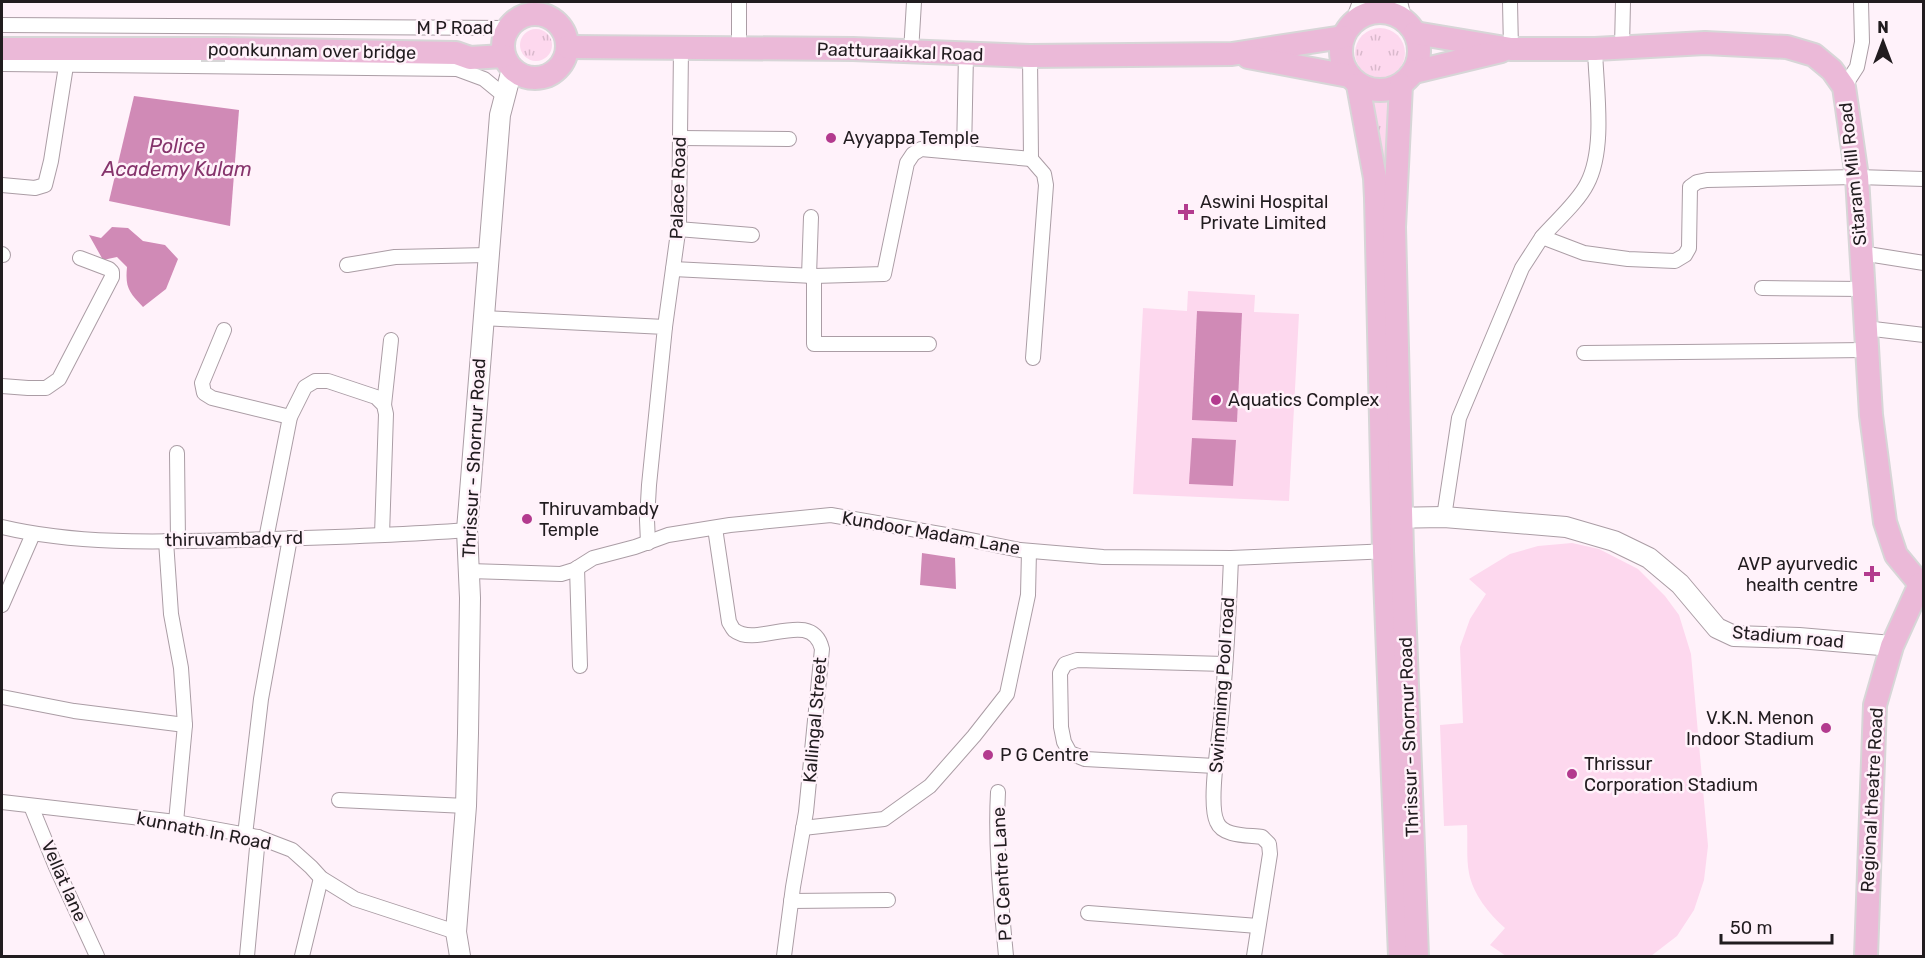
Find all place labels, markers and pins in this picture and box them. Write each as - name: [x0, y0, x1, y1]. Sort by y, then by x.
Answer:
- place label: Ayyappa Temple: [843, 127, 979, 149]
- marker: Ayyappa Temple: [824, 131, 838, 145]
- place label: Aswini Hospital Private Limited: [1200, 191, 1328, 234]
- marker: Aswini Hospital Private Limited: [1177, 203, 1195, 221]
- place label: Aquatics Complex: [1228, 389, 1380, 411]
- marker: Aquatics Complex: [1209, 393, 1223, 407]
- place label: Thiruvambady Temple: [539, 498, 659, 541]
- marker: Thiruvambady Temple: [520, 512, 534, 526]
- place label: AVP ayurvedic health centre: [1737, 553, 1858, 596]
- marker: AVP ayurvedic health centre: [1863, 565, 1881, 583]
- place label: V.K.N. Menon Indoor Stadium: [1686, 707, 1814, 750]
- marker: V.K.N. Menon Indoor Stadium: [1819, 721, 1833, 735]
- place label: P G Centre: [1000, 744, 1089, 766]
- marker: P G Centre: [981, 748, 995, 762]
- place label: Thrissur Corporation Stadium: [1584, 753, 1758, 796]
- marker: Thrissur Corporation Stadium: [1565, 767, 1579, 781]

